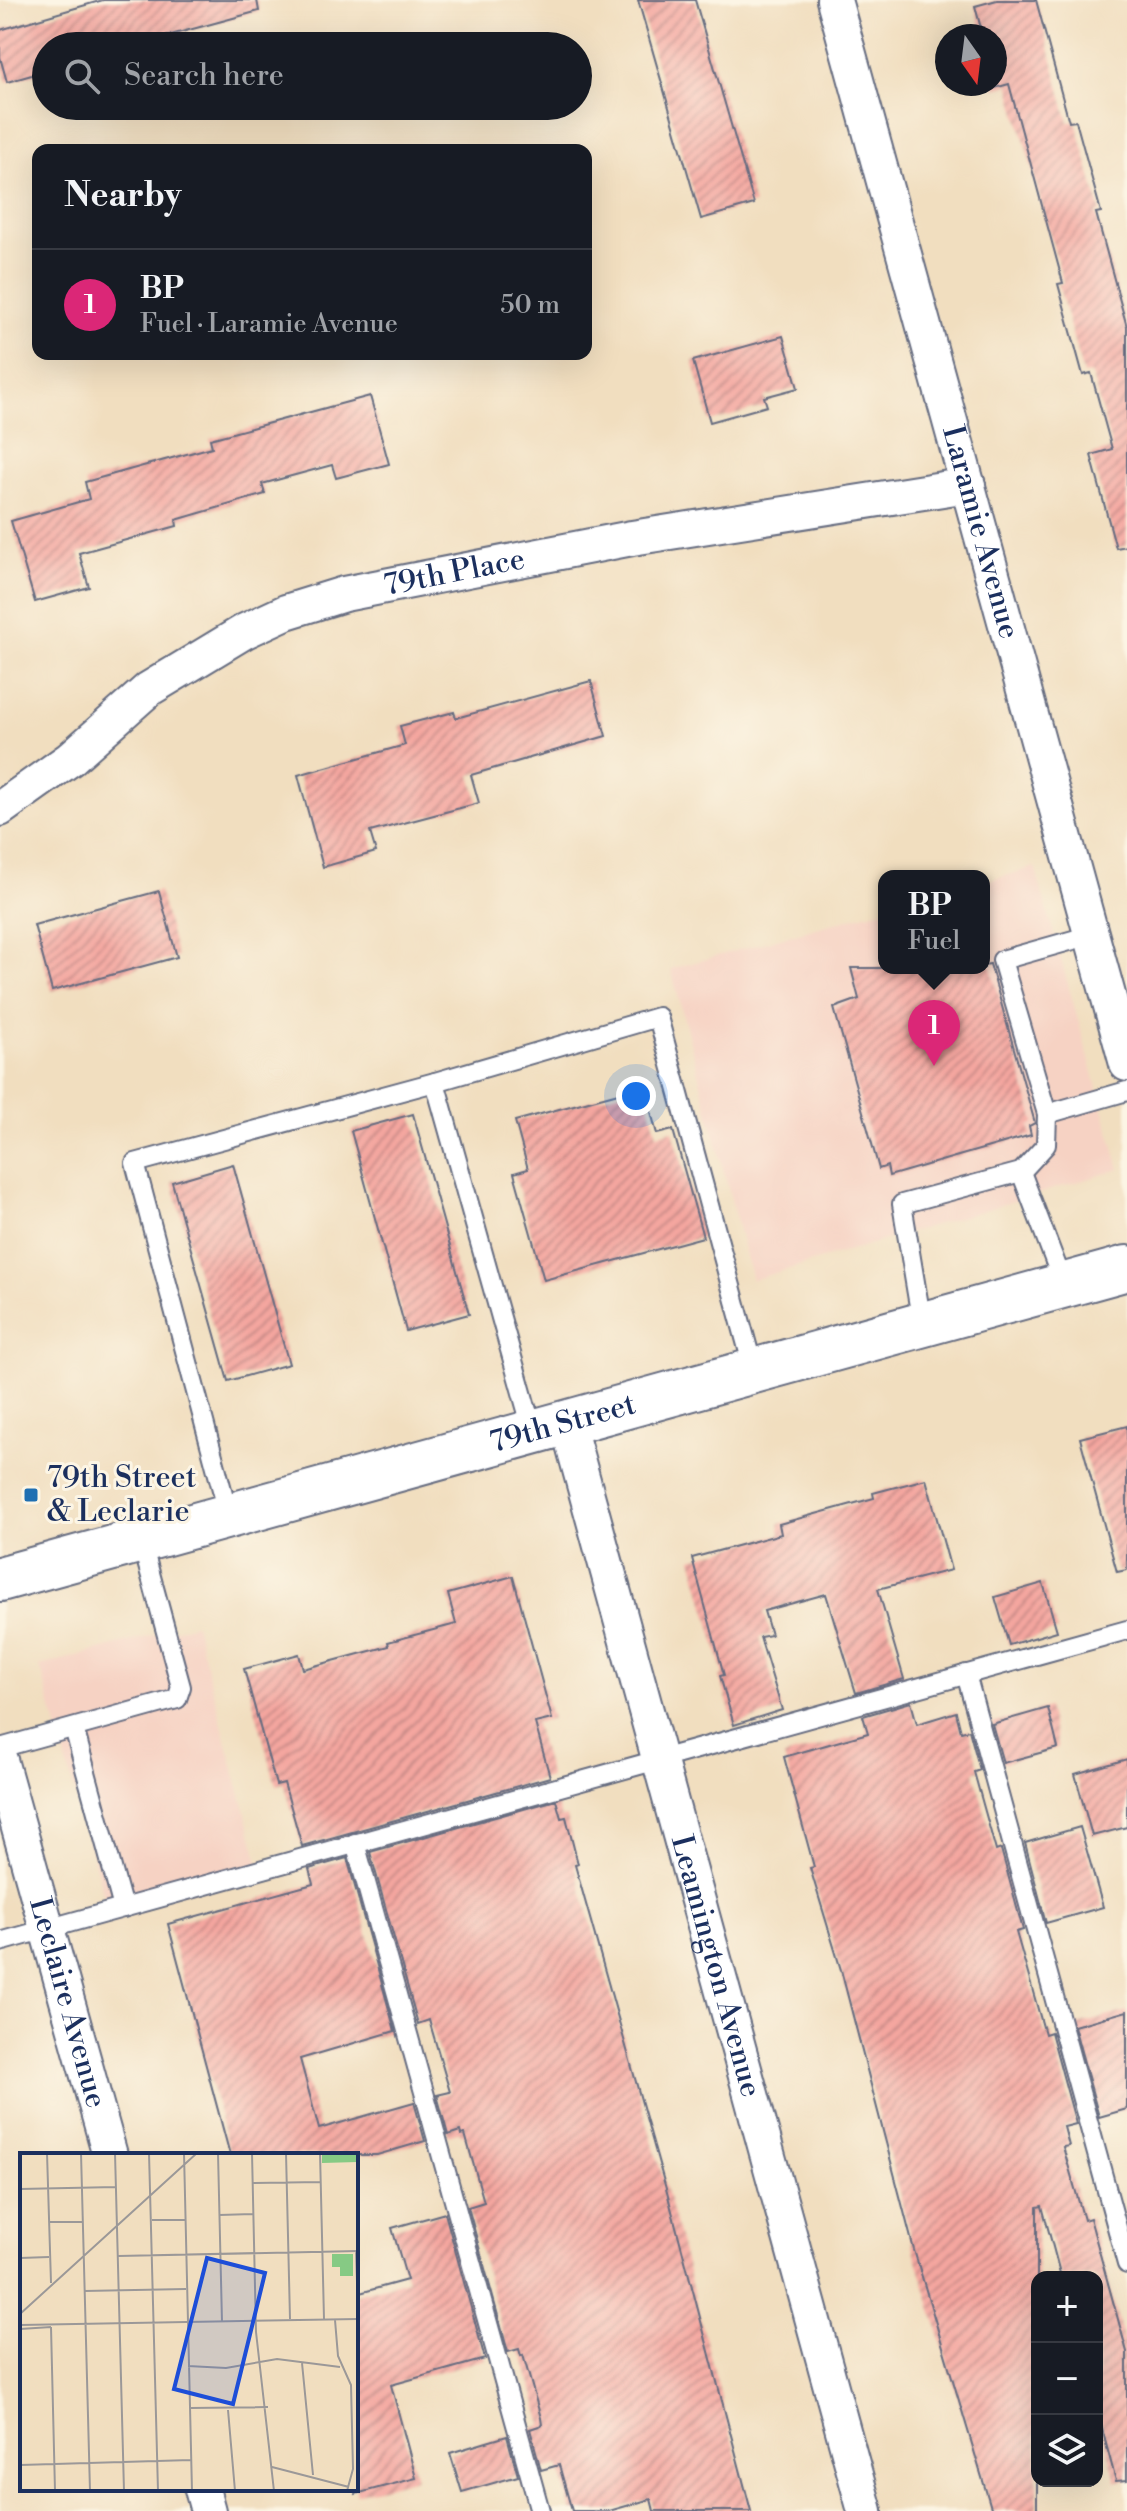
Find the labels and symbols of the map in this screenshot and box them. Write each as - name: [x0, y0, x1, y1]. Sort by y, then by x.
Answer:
- north arrow: [935, 24, 1007, 96]
- street label: Laramie Avenue: [933, 421, 1028, 643]
- street label: 79th Place: [381, 540, 528, 605]
- pin: 1: [908, 1000, 960, 1066]
- your location: [616, 1076, 656, 1116]
- street label: 79th Street: [486, 1385, 640, 1462]
- place label: 79th Street & Leclarie: [47, 1459, 197, 1531]
- marker: 79th Street & Leclarie: [22, 1486, 40, 1504]
- street label: Leamington Avenue: [662, 1831, 770, 2101]
- street label: Leclaire Avenue: [20, 1893, 115, 2112]
- inset map: [20, 2153, 358, 2491]

